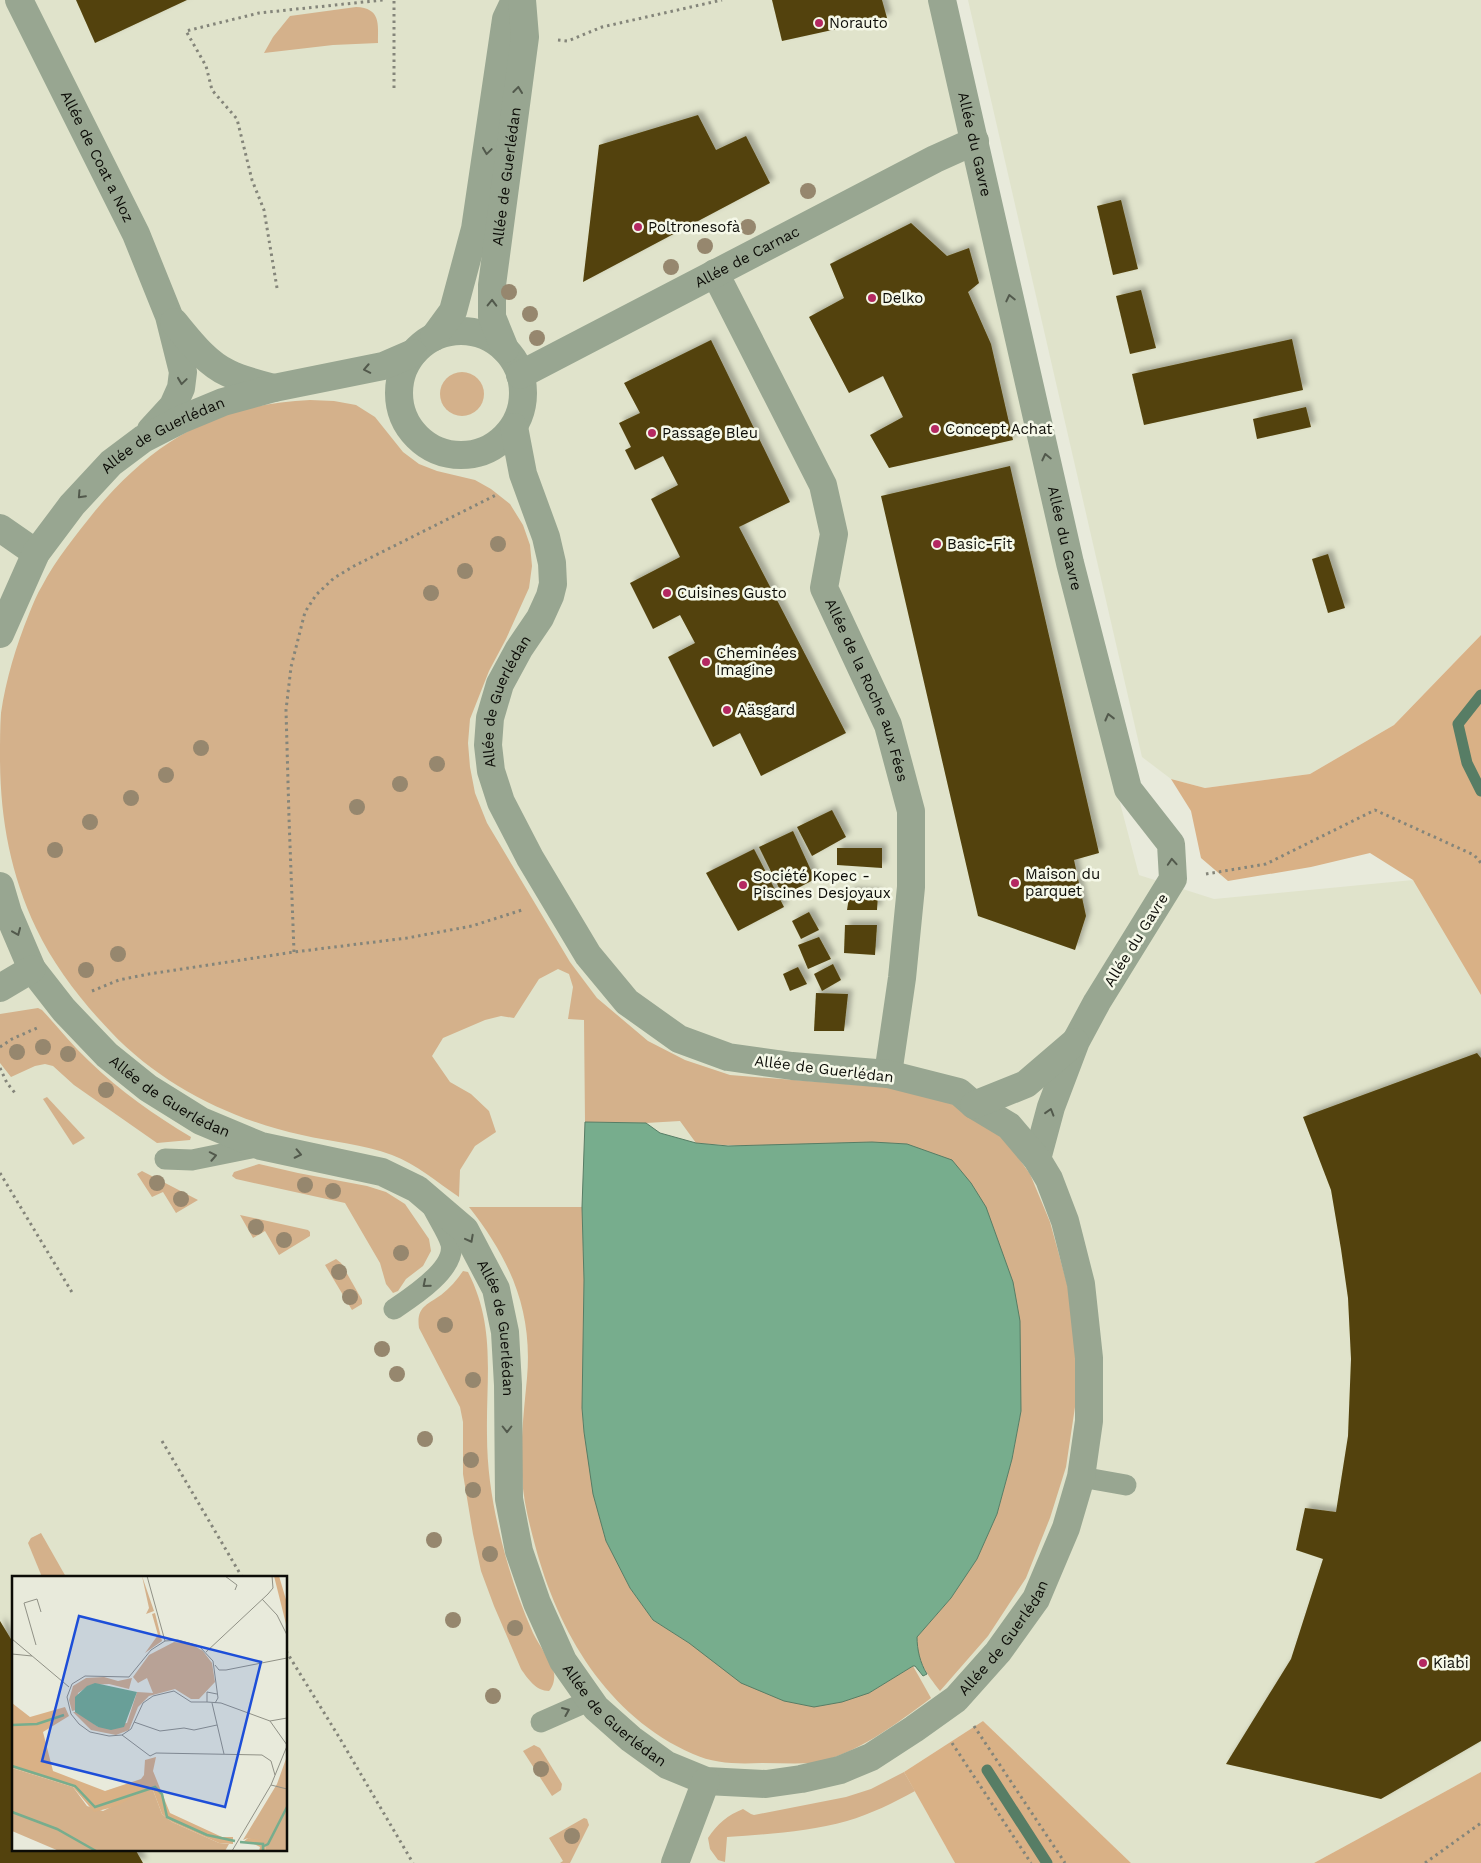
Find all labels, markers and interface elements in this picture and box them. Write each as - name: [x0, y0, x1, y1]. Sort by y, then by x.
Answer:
- place label: Norauto: [829, 14, 888, 32]
- marker: Norauto: [813, 17, 825, 29]
- one-way arrow: [512, 85, 522, 94]
- street label: Allée de Coat a Noz: [57, 88, 138, 225]
- street label: Allée du Gavre: [954, 90, 995, 198]
- street label: Allée de Guerlédan: [488, 106, 525, 247]
- one-way arrow: [482, 147, 493, 155]
- place label: Poltronesofà: [648, 218, 741, 236]
- marker: Poltronesofà: [632, 221, 644, 233]
- street label: Allée de Carnac: [692, 222, 803, 292]
- place label: Delko: [882, 289, 923, 307]
- marker: Delko: [866, 292, 878, 304]
- one-way arrow: [1005, 294, 1016, 303]
- one-way arrow: [487, 299, 497, 306]
- one-way arrow: [363, 363, 372, 374]
- one-way arrow: [177, 376, 187, 385]
- street label: Allée de Guerlédan: [97, 393, 227, 477]
- place label: Concept Achat: [945, 420, 1053, 438]
- marker: Concept Achat: [929, 423, 941, 435]
- place label: Passage Bleu: [662, 424, 758, 442]
- marker: Passage Bleu: [646, 427, 658, 439]
- one-way arrow: [1041, 452, 1052, 461]
- street label: Allée du Gavre: [1044, 484, 1086, 592]
- one-way arrow: [78, 490, 87, 499]
- place label: Basic-Fit: [947, 535, 1013, 553]
- marker: Basic-Fit: [931, 538, 943, 550]
- place label: Cuisines Gusto: [677, 584, 787, 602]
- marker: Cuisines Gusto: [661, 587, 673, 599]
- street label: Allée de la Roche aux Fées: [821, 595, 912, 784]
- street label: Allée de Guerlédan: [479, 632, 535, 769]
- place label: Cheminées Imagine: [716, 644, 797, 679]
- marker: Cheminées Imagine: [700, 656, 712, 668]
- place label: Aäsgard: [737, 701, 795, 719]
- marker: Aäsgard: [721, 704, 733, 716]
- one-way arrow: [1104, 712, 1115, 721]
- one-way arrow: [1167, 858, 1178, 866]
- place label: Maison du parquet: [1025, 865, 1100, 900]
- place label: Société Kopec - Piscines Desjoyaux: [753, 867, 891, 902]
- marker: Maison du parquet: [1009, 877, 1021, 889]
- marker: Société Kopec - Piscines Desjoyaux: [737, 879, 749, 891]
- street label: Allée du Gavre: [1100, 890, 1172, 990]
- one-way arrow: [10, 927, 21, 936]
- street label: Allée de Guerlédan: [106, 1052, 233, 1141]
- street label: Allée de Guerlédan: [753, 1052, 895, 1086]
- one-way arrow: [1044, 1109, 1054, 1117]
- one-way arrow: [294, 1148, 303, 1159]
- one-way arrow: [208, 1151, 217, 1161]
- one-way arrow: [464, 1234, 474, 1243]
- street label: Allée de Guerlédan: [473, 1257, 517, 1396]
- one-way arrow: [423, 1279, 432, 1287]
- one-way arrow: [502, 1426, 512, 1433]
- inset map: [12, 1576, 288, 1850]
- street label: Allée de Guerlédan: [954, 1577, 1052, 1699]
- place label: Kiabi: [1433, 1654, 1469, 1672]
- marker: Kiabi: [1417, 1657, 1429, 1669]
- street label: Allée de Guerlédan: [559, 1660, 670, 1771]
- one-way arrow: [561, 1707, 570, 1718]

